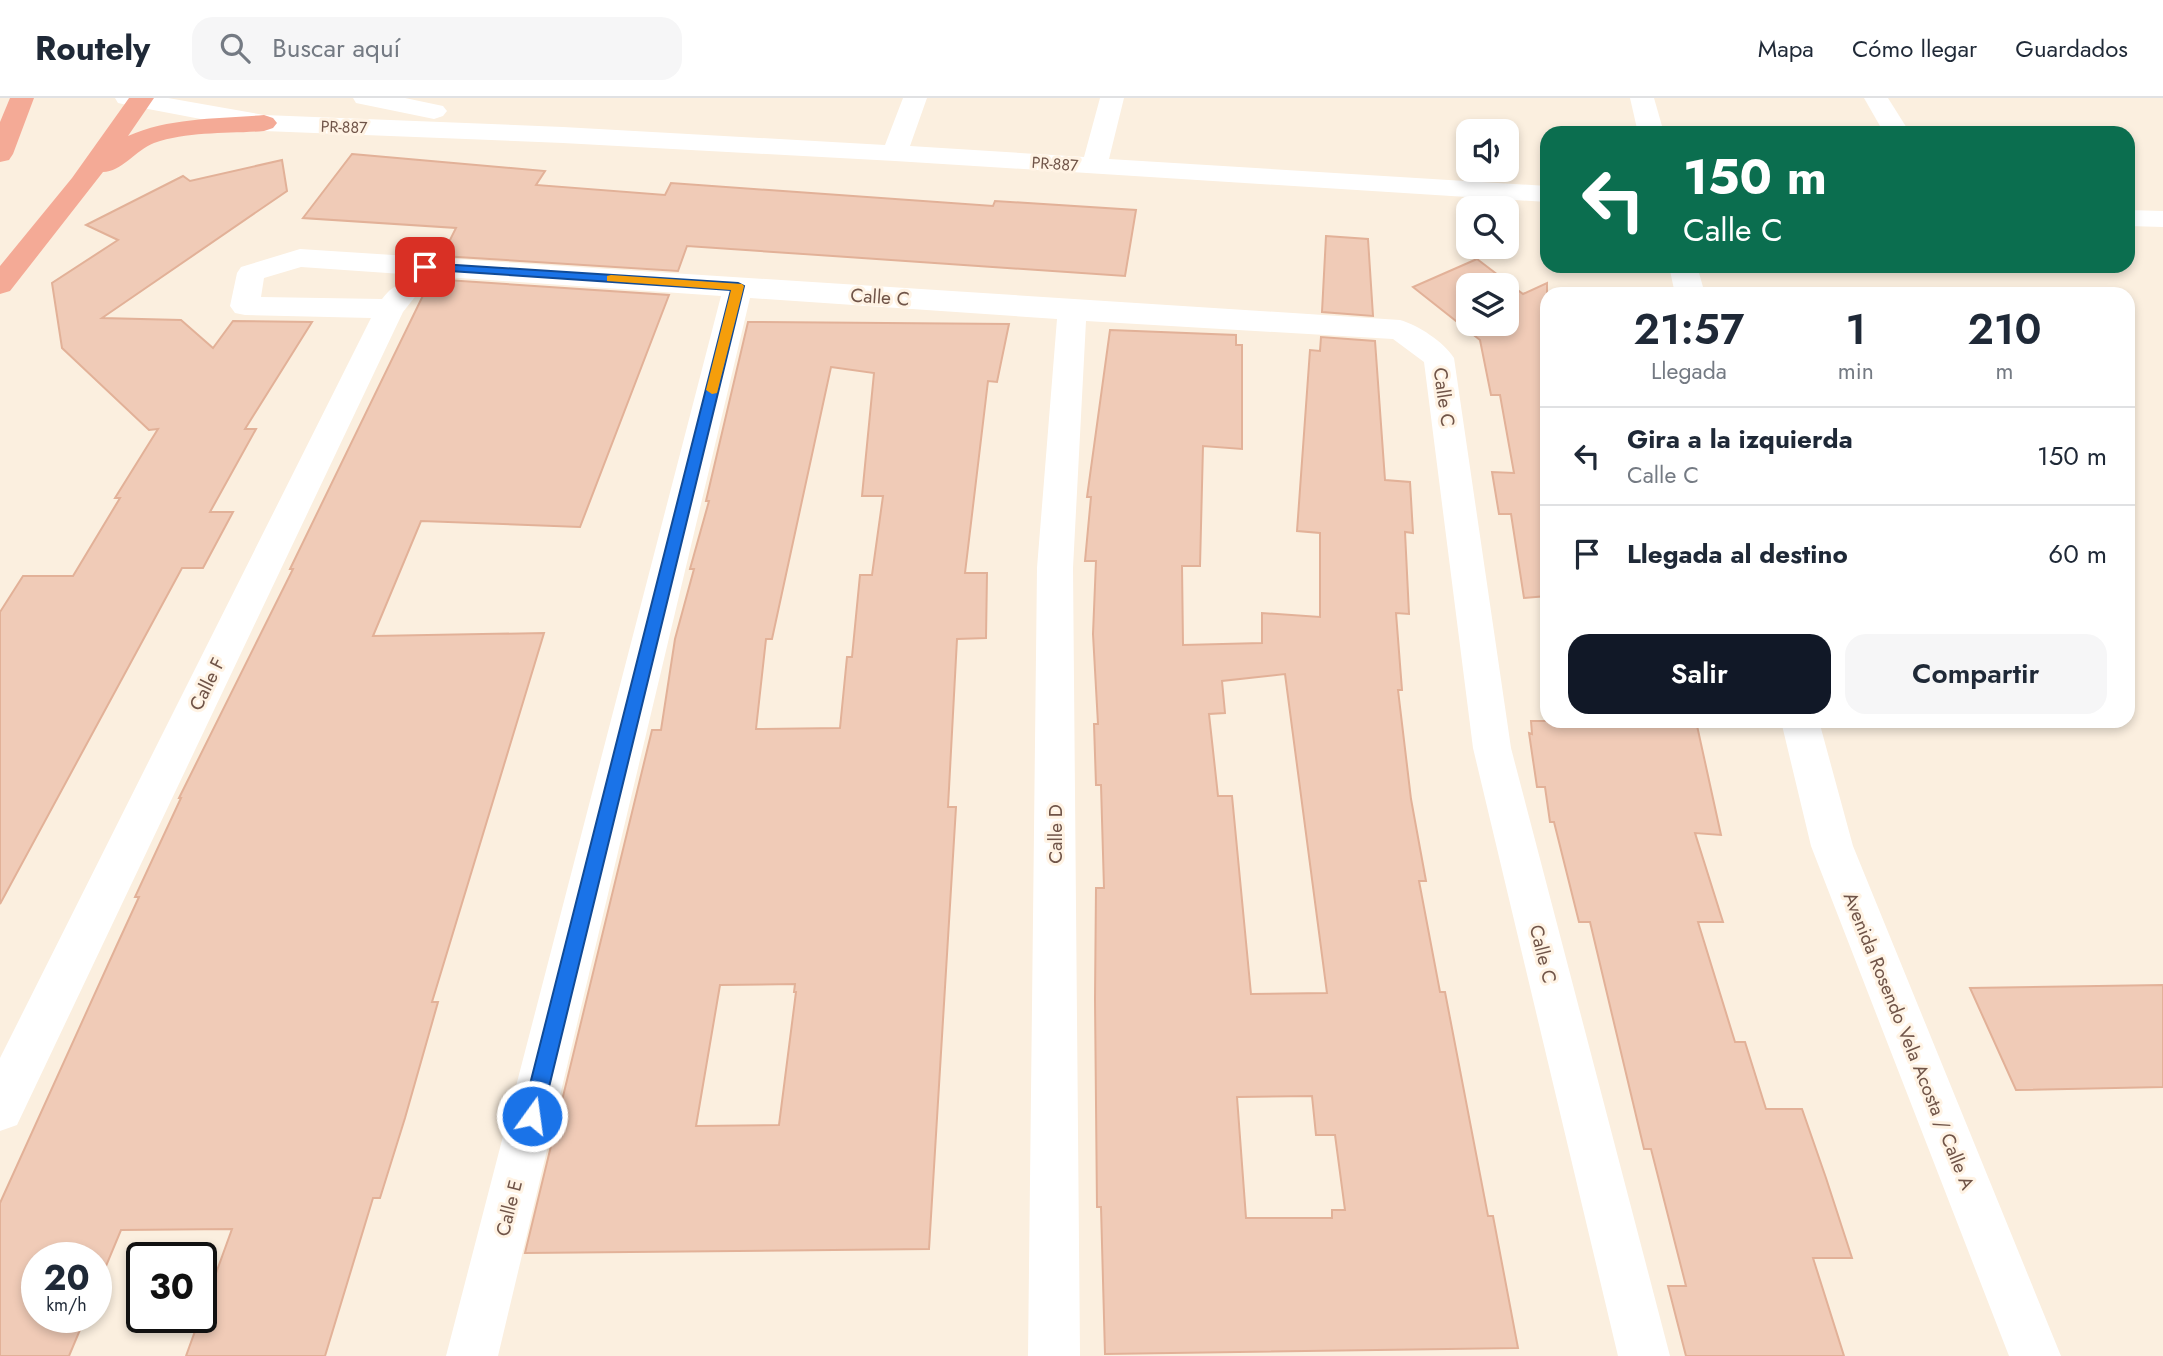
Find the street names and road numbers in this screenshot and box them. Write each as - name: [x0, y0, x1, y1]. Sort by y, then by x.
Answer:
- street label: PR-887: [320, 115, 368, 139]
- street label: PR-887: [1031, 151, 1080, 177]
- street label: Calle C: [849, 281, 911, 313]
- street label: Calle C: [1426, 366, 1462, 428]
- street label: Calle F: [183, 653, 231, 715]
- street label: Calle D: [1042, 804, 1069, 864]
- street label: Avenida Rosendo Vela Acosta / Calle A: [1837, 888, 1981, 1194]
- street label: Calle C: [1523, 922, 1563, 986]
- street label: Calle E: [489, 1177, 529, 1239]

